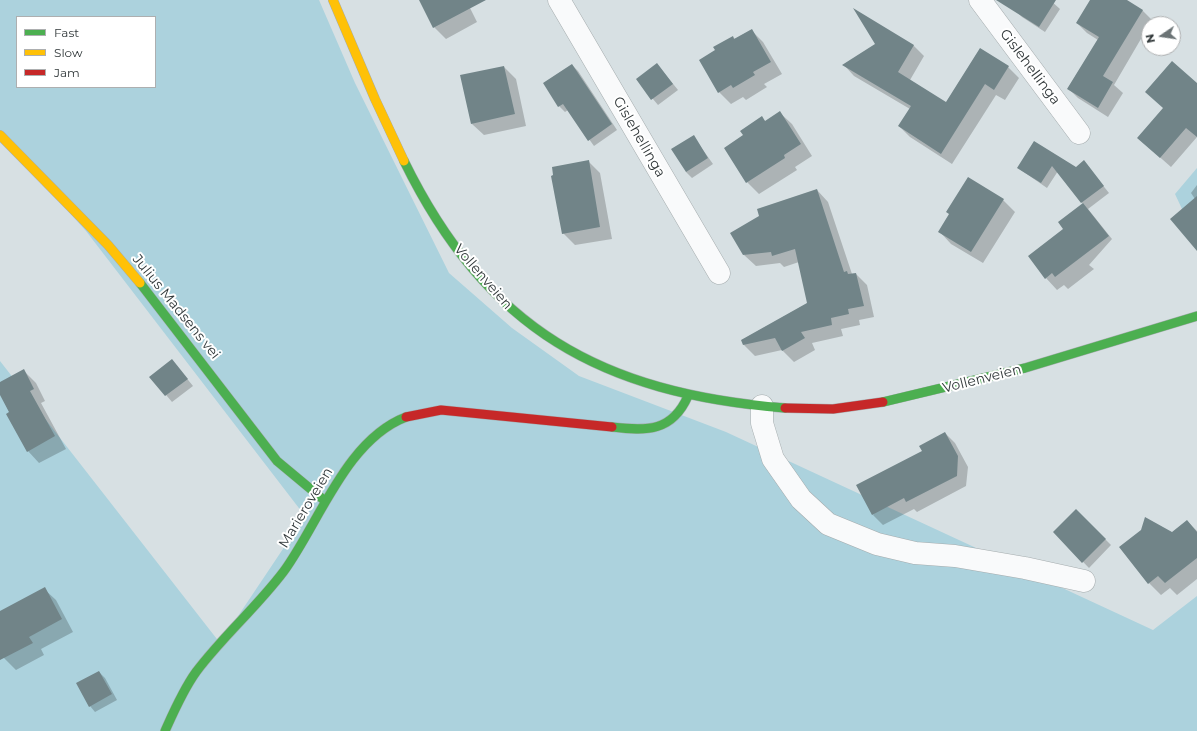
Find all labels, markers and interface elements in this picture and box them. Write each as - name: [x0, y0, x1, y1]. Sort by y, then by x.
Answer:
- legend: [16, 16, 156, 88]
- north arrow: [1141, 16, 1181, 56]
- text: Fast: [54, 25, 79, 40]
- street label: Gislehellinga: [996, 26, 1064, 108]
- text: N: [1142, 33, 1158, 44]
- text: Slow: [54, 45, 83, 60]
- text: Jam: [54, 65, 80, 80]
- street label: Gislehellinga: [609, 94, 669, 180]
- street label: Vollenveien: [450, 241, 516, 313]
- street label: Julius Madsens vei: [129, 251, 223, 363]
- street label: Vollenveien: [941, 361, 1023, 397]
- street label: Marieroveien: [275, 465, 337, 551]

